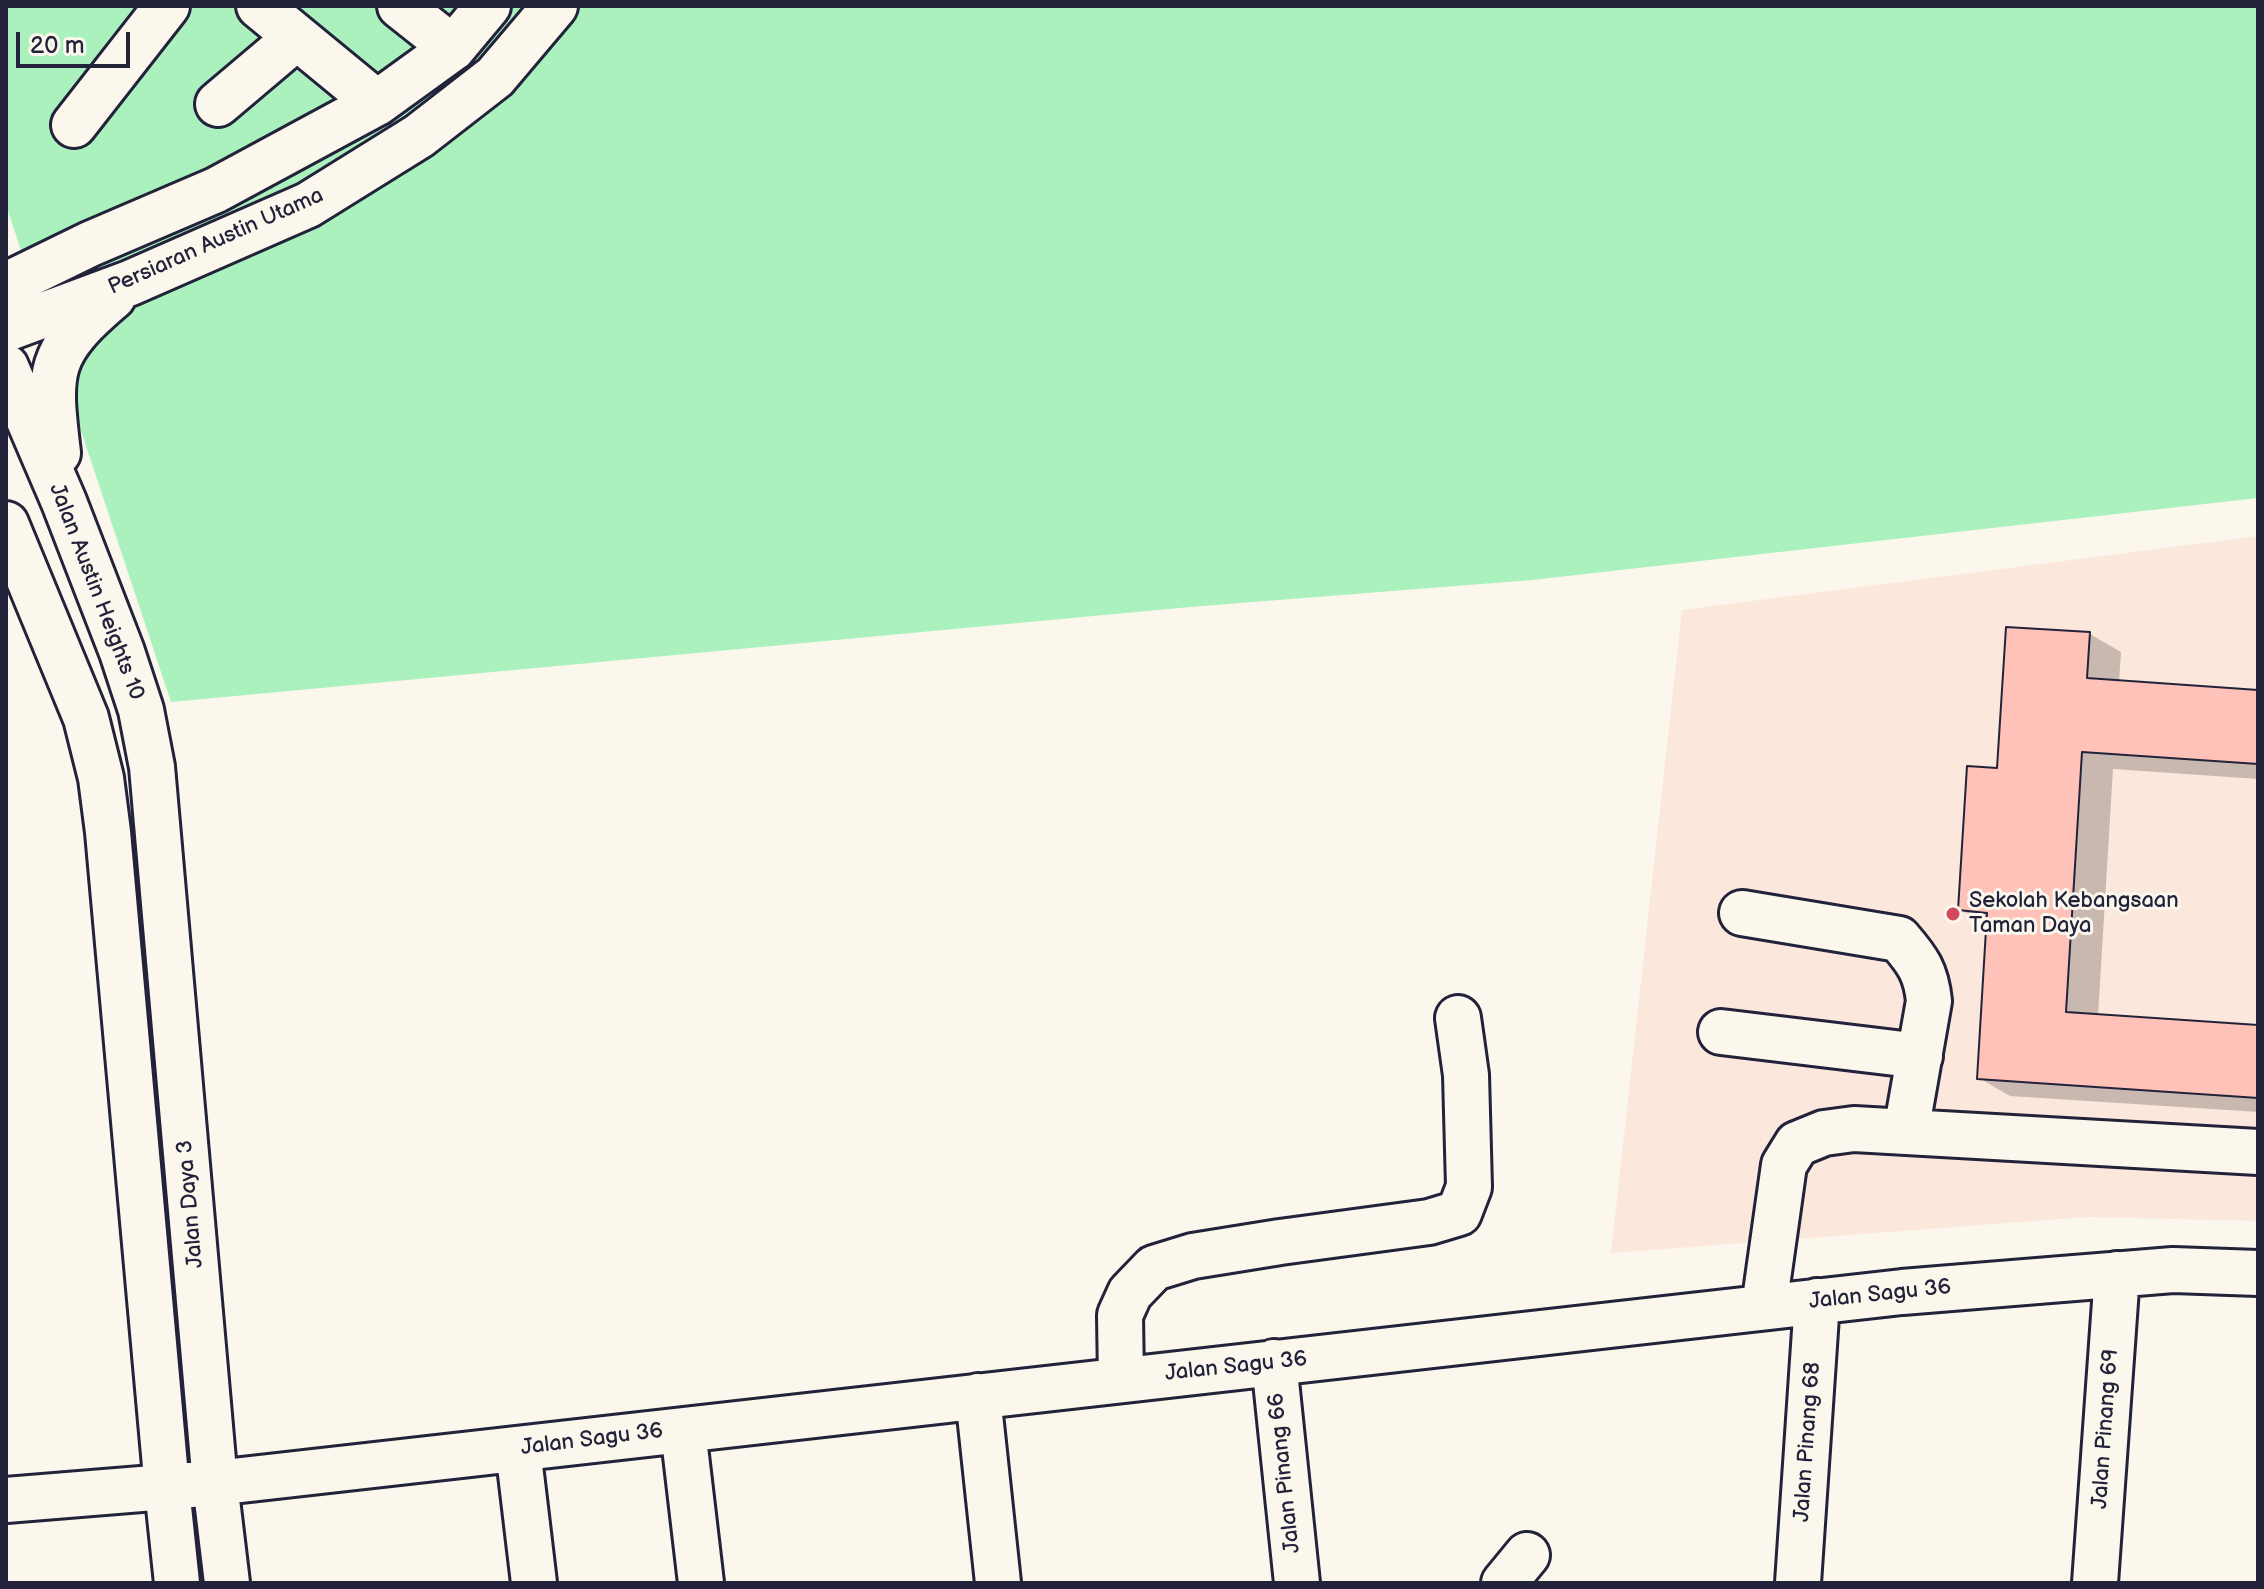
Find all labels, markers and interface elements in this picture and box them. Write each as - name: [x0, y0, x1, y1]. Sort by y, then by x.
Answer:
- scale bar: [20, 16, 134, 66]
- text: 20 m: [30, 31, 85, 60]
- street label: Persiaran Austin Utama: [104, 183, 328, 301]
- street label: Jalan Austin Heights 10: [43, 480, 149, 704]
- place label: Sekolah Kebangsaan Taman Daya: [1969, 888, 2179, 940]
- marker: Sekolah Kebangsaan Taman Daya: [1944, 905, 1962, 923]
- street label: Jalan Daya 3: [172, 1139, 210, 1269]
- street label: Jalan Sagu 36: [1808, 1274, 1952, 1316]
- street label: Jalan Sagu 36: [1164, 1346, 1308, 1388]
- street label: Jalan Pinang 69: [2087, 1348, 2125, 1510]
- street label: Jalan Pinang 68: [1789, 1361, 1827, 1523]
- street label: Jalan Pinang 66: [1263, 1392, 1307, 1554]
- street label: Jalan Sagu 36: [520, 1418, 664, 1462]

